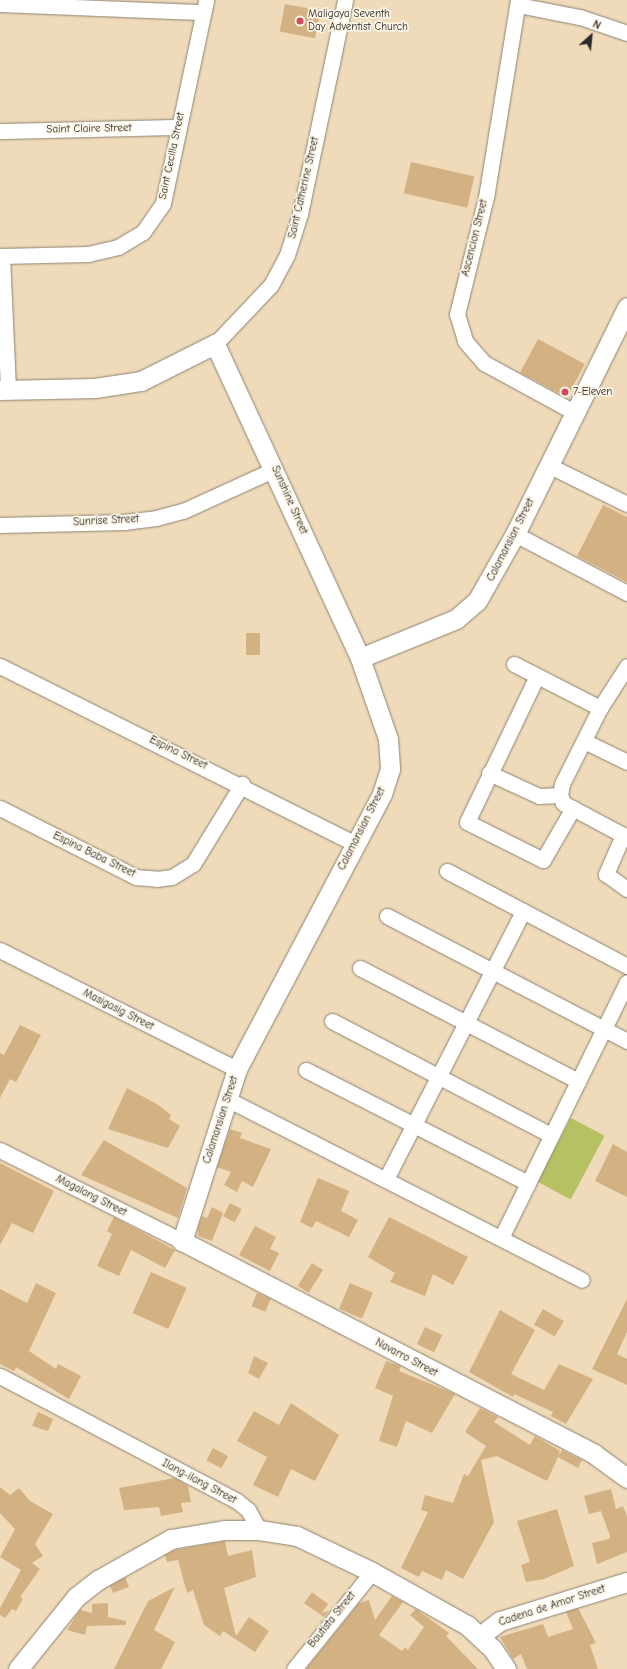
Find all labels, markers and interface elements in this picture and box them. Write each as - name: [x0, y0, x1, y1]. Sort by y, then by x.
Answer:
- place label: Maligaya Seventh Day Adventist Church: [308, 8, 408, 34]
- marker: Maligaya Seventh Day Adventist Church: [295, 16, 305, 26]
- north arrow: [571, 16, 611, 56]
- text: N: [591, 17, 603, 32]
- street label: Saint Cecilla Street: [156, 111, 188, 201]
- street label: Saint Claire Street: [46, 122, 132, 136]
- street label: Saint Catherine Street: [286, 136, 322, 240]
- street label: Ascencion Street: [459, 198, 491, 278]
- place label: 7-Eleven: [573, 385, 612, 399]
- marker: 7-Eleven: [560, 387, 570, 397]
- street label: Sunshine Street: [268, 464, 310, 536]
- street label: Calamansian Street: [484, 496, 538, 584]
- street label: Sunrise Street: [73, 513, 139, 529]
- street label: Espina Street: [147, 733, 209, 773]
- street label: Calamansian Street: [335, 785, 389, 873]
- street label: Espina Baba Street: [51, 829, 137, 881]
- street label: Masigasig Street: [80, 987, 156, 1033]
- street label: Calamansian Street: [201, 1074, 241, 1166]
- street label: Magalang Street: [53, 1173, 129, 1219]
- street label: Navarro Street: [373, 1336, 439, 1380]
- street label: Ilang-ilang Street: [160, 1457, 238, 1507]
- street label: Cadena de Amor Street: [497, 1583, 607, 1629]
- street label: Bautista Street: [305, 1589, 359, 1651]

